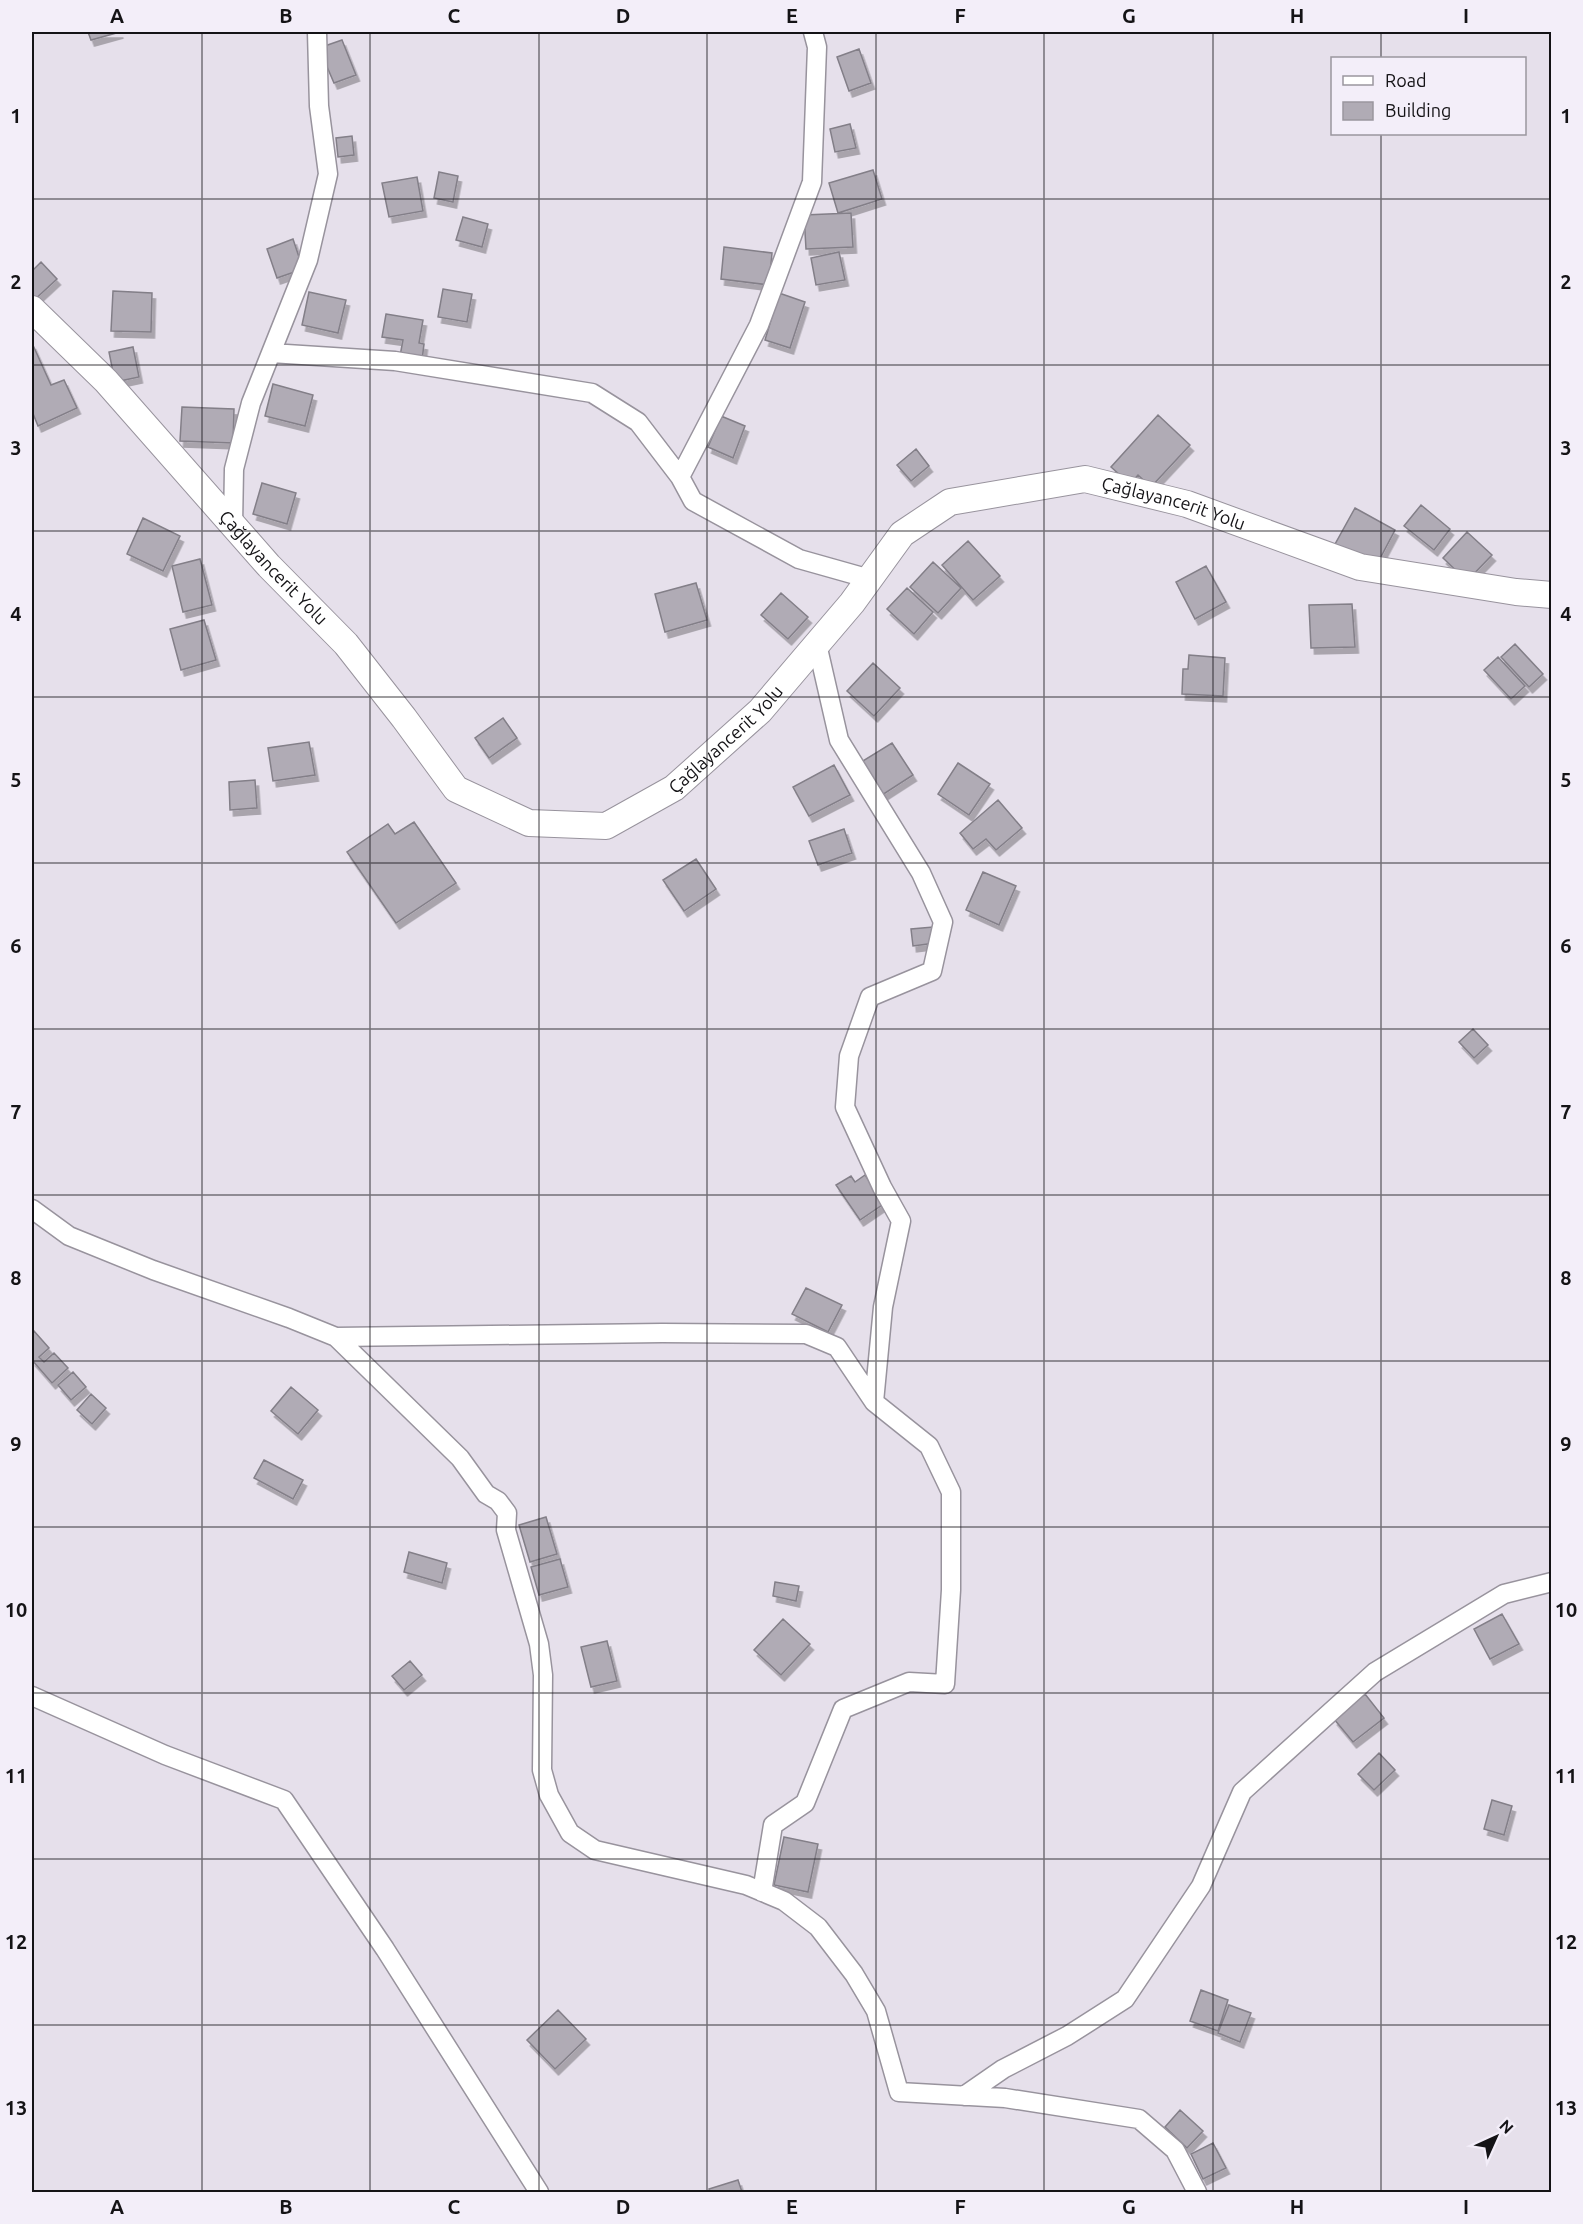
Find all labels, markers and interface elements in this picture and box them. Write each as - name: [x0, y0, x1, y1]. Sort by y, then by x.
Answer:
- text: A: [110, 4, 124, 27]
- text: B: [279, 4, 293, 27]
- text: C: [448, 4, 461, 27]
- text: D: [616, 4, 630, 27]
- text: E: [786, 4, 798, 27]
- text: F: [954, 4, 966, 27]
- text: G: [1122, 4, 1136, 27]
- text: H: [1290, 4, 1304, 27]
- text: I: [1463, 4, 1469, 27]
- legend: [1331, 57, 1526, 135]
- text: Road: [1385, 70, 1427, 90]
- text: Building: [1385, 100, 1451, 120]
- text: 1: [10, 104, 22, 127]
- text: 1: [1560, 104, 1572, 127]
- text: 2: [10, 270, 22, 293]
- text: 2: [1560, 270, 1572, 293]
- text: 3: [10, 436, 22, 459]
- text: 3: [1560, 436, 1572, 459]
- street label: Çağlayancerit Yolu: [1100, 472, 1248, 533]
- street label: Çağlayancerit Yolu: [216, 506, 332, 628]
- text: 4: [10, 602, 22, 625]
- text: 4: [1560, 602, 1572, 625]
- street label: Çağlayancerit Yolu: [664, 681, 786, 797]
- text: 5: [10, 768, 22, 791]
- text: 5: [1560, 768, 1572, 791]
- text: 6: [10, 934, 22, 957]
- text: 6: [1560, 934, 1572, 957]
- text: 7: [10, 1100, 22, 1123]
- text: 7: [1560, 1100, 1572, 1123]
- text: 8: [10, 1266, 22, 1289]
- text: 8: [1560, 1266, 1572, 1289]
- text: 9: [10, 1432, 22, 1455]
- text: 9: [1560, 1432, 1572, 1455]
- text: 10: [5, 1598, 27, 1621]
- text: 10: [1555, 1598, 1577, 1621]
- text: 11: [5, 1764, 27, 1787]
- text: 11: [1555, 1764, 1577, 1787]
- text: 12: [5, 1930, 27, 1953]
- text: 12: [1555, 1930, 1577, 1953]
- text: 13: [5, 2096, 27, 2119]
- text: 13: [1555, 2096, 1577, 2119]
- north arrow: [1466, 2107, 1526, 2167]
- text: N: [1496, 2116, 1517, 2137]
- text: A: [110, 2195, 124, 2218]
- text: B: [279, 2195, 293, 2218]
- text: C: [448, 2195, 461, 2218]
- text: D: [616, 2195, 630, 2218]
- text: E: [786, 2195, 798, 2218]
- text: F: [954, 2195, 966, 2218]
- text: G: [1122, 2195, 1136, 2218]
- text: H: [1290, 2195, 1304, 2218]
- text: I: [1463, 2195, 1469, 2218]

